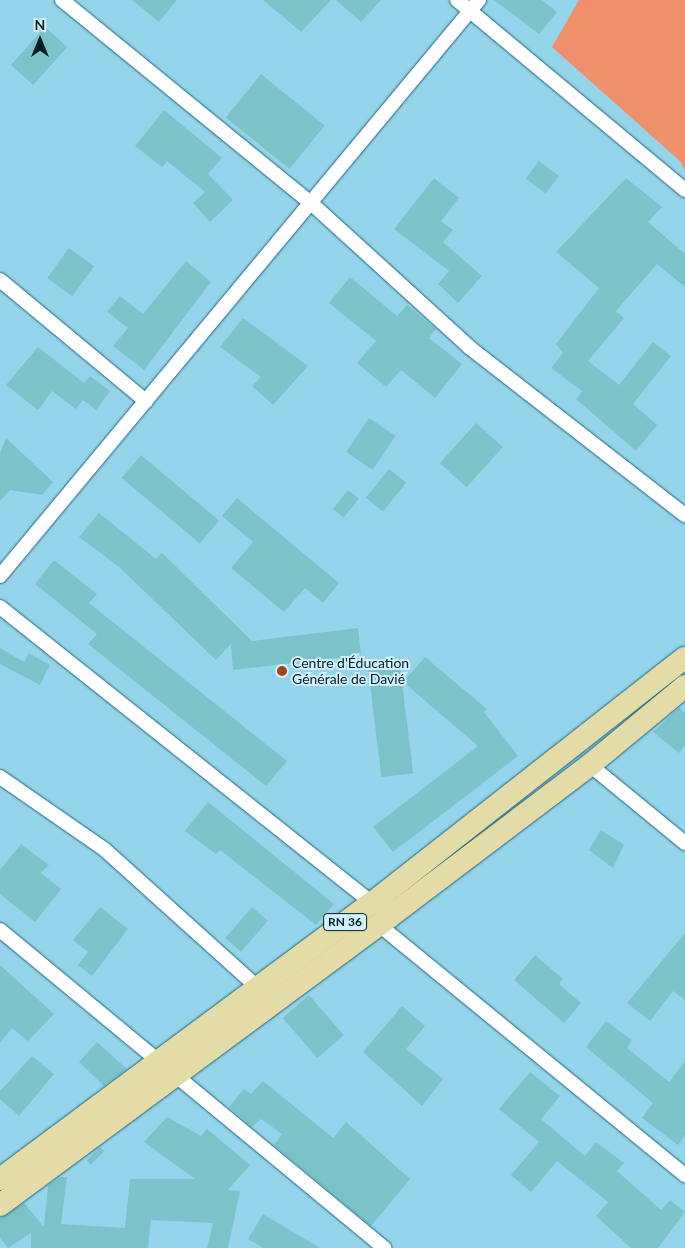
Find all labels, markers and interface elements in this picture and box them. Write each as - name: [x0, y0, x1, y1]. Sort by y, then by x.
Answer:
- north arrow: [15, 15, 65, 65]
- text: N: [35, 16, 45, 33]
- place label: Centre d'Éducation Générale de Davié: [292, 655, 409, 688]
- marker: Centre d'Éducation Générale de Davié: [276, 665, 288, 677]
- road number: RN 36: [322, 912, 368, 932]

